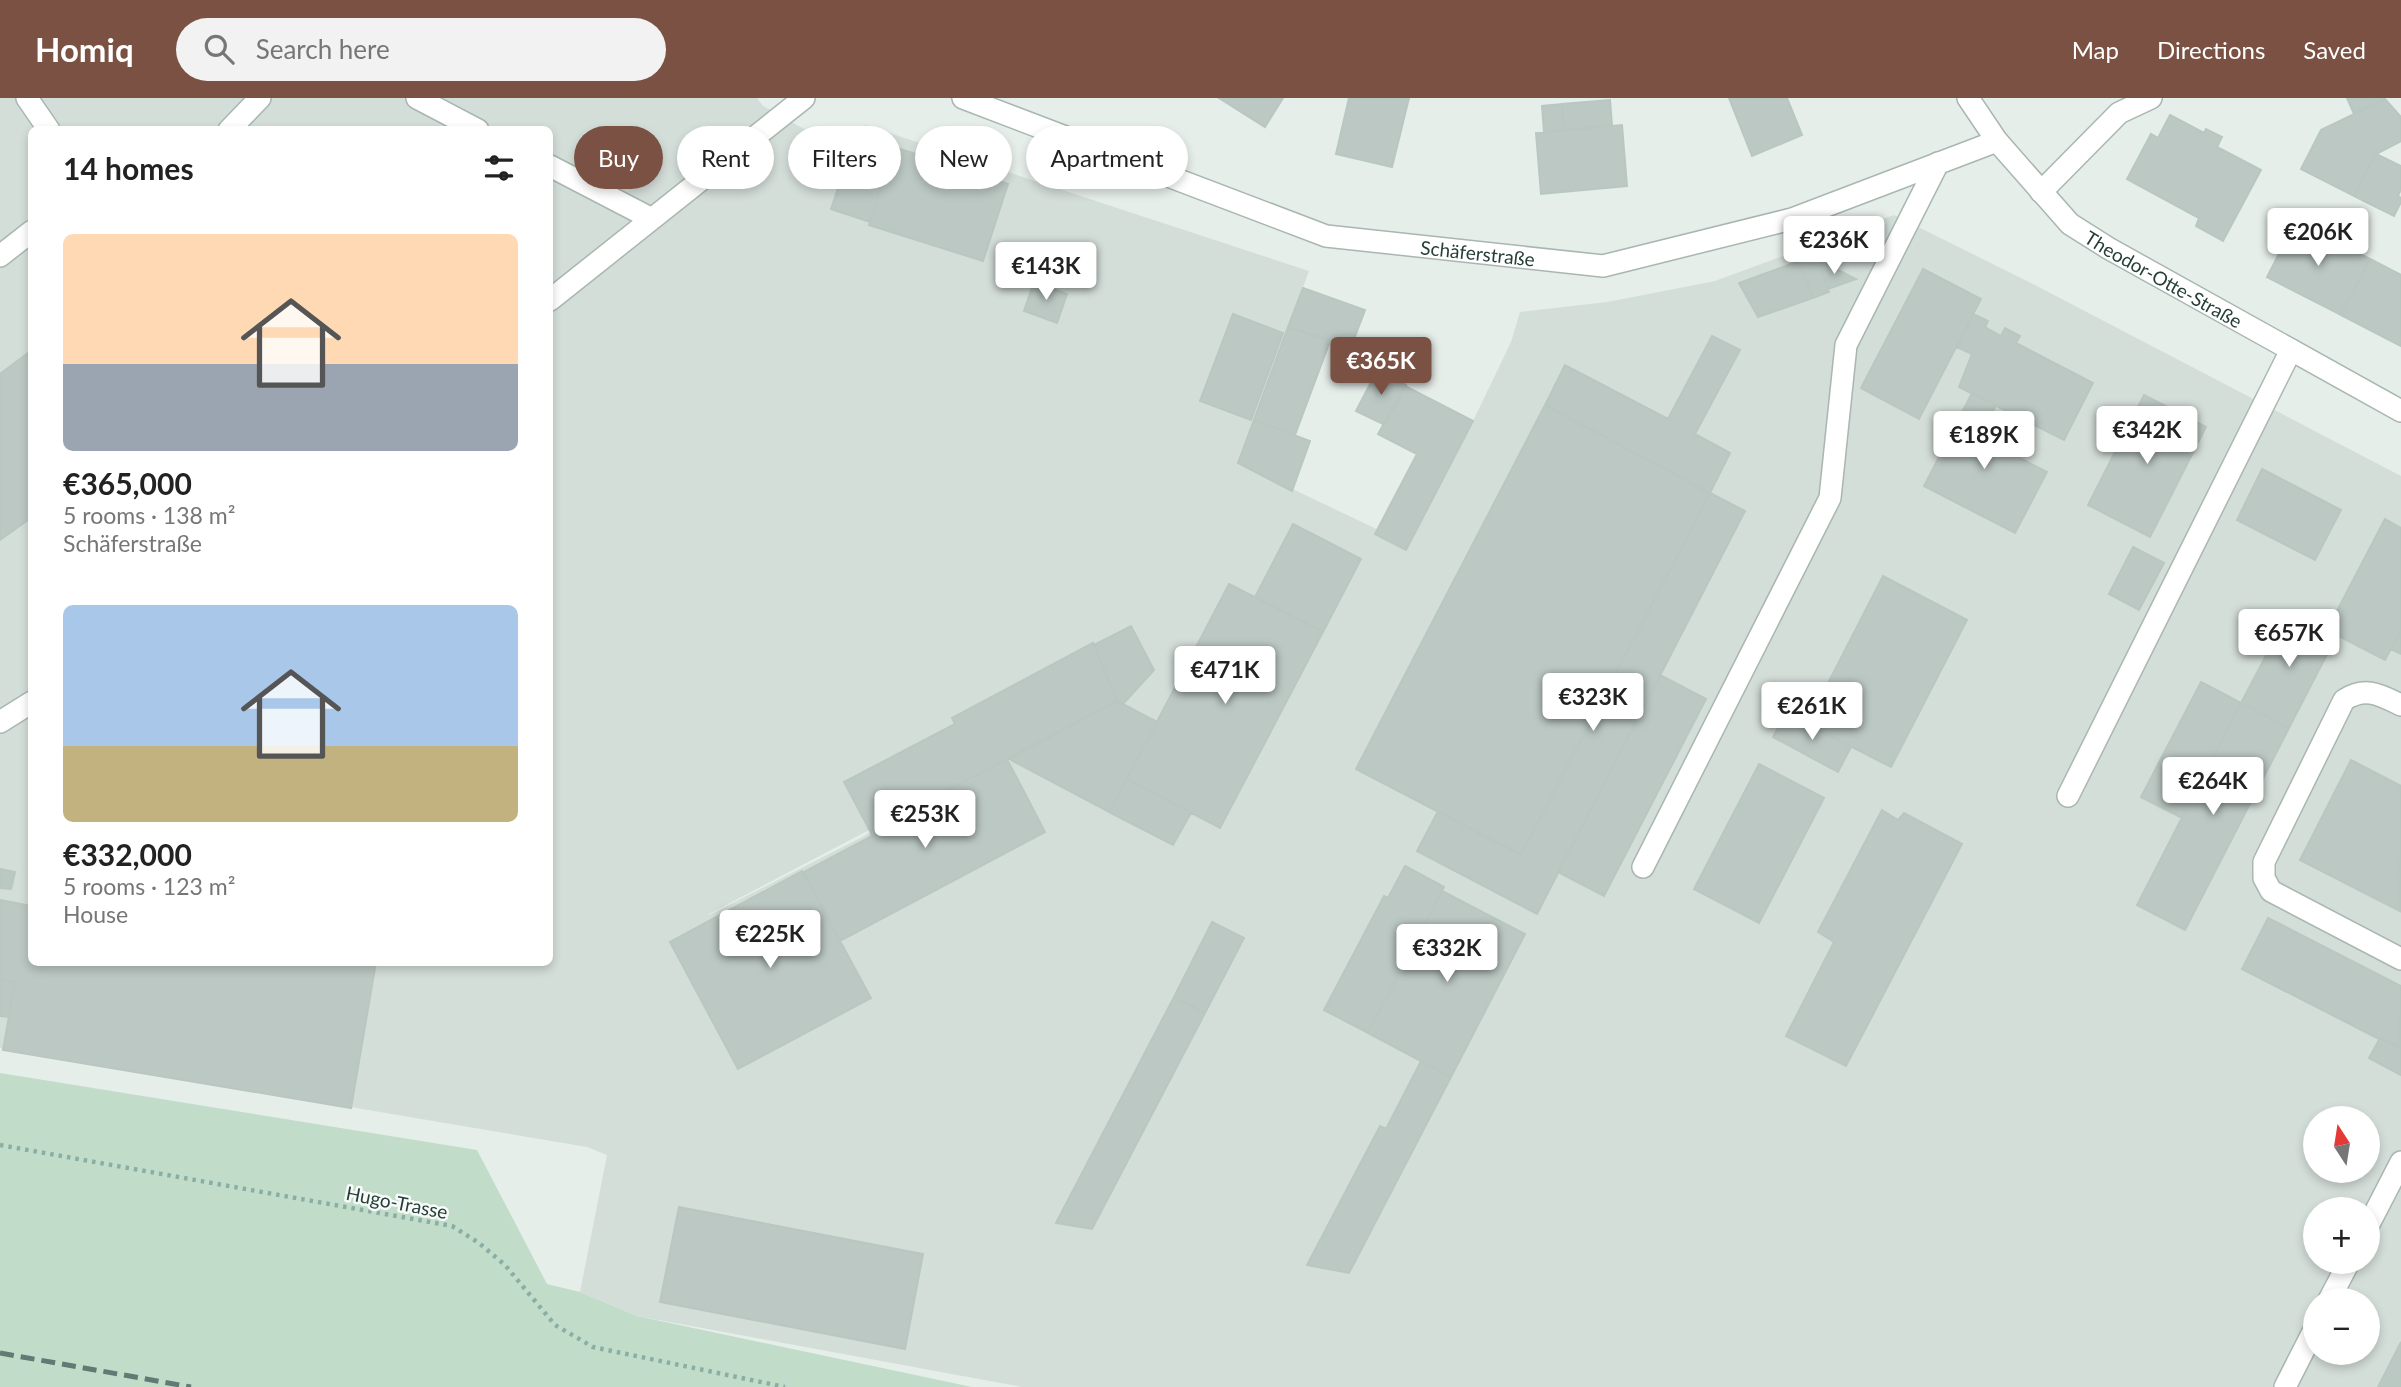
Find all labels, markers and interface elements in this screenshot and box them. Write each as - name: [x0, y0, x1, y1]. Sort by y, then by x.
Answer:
- search box: [176, 18, 666, 81]
- text: Homiq: [35, 29, 134, 69]
- icon: search: [200, 30, 238, 68]
- text: Search here: [256, 33, 390, 65]
- text: Map: [2072, 35, 2119, 64]
- text: Directions: [2157, 35, 2265, 64]
- text: Saved: [2303, 35, 2366, 64]
- chip: Buy: [574, 126, 663, 189]
- chip: Rent: [677, 126, 774, 189]
- chip: Filters: [788, 126, 901, 189]
- chip: New: [915, 126, 1012, 189]
- chip: Apartment: [1026, 126, 1188, 189]
- icon: filters: [480, 149, 518, 187]
- text: 14 homes: [63, 150, 194, 186]
- pin: €206K: [2269, 208, 2367, 268]
- pin: €236K: [1785, 216, 1883, 276]
- text: €206K: [2283, 217, 2353, 245]
- text: €236K: [1799, 225, 1869, 253]
- street label: Theodor-Otte-Straße: [2081, 225, 2246, 332]
- street label: Schäferstraße: [1419, 235, 1536, 270]
- pin: €143K: [997, 242, 1095, 302]
- text: €143K: [1011, 251, 1081, 279]
- icon: home: [228, 280, 354, 406]
- pin: €365K: [1332, 338, 1430, 397]
- text: €365K: [1346, 346, 1416, 374]
- pin: €342K: [2098, 406, 2196, 466]
- pin: €189K: [1935, 412, 2033, 471]
- text: €342K: [2112, 415, 2182, 443]
- text: €189K: [1949, 420, 2019, 448]
- text: €365,000: [63, 465, 192, 501]
- text: 5 rooms · 138 m²: [63, 501, 235, 529]
- text: Schäferstraße: [63, 529, 202, 557]
- pin: €657K: [2240, 610, 2338, 669]
- text: €657K: [2254, 618, 2324, 646]
- pin: €471K: [1176, 646, 1274, 706]
- icon: home: [228, 651, 354, 777]
- text: €471K: [1190, 655, 1260, 683]
- pin: €323K: [1544, 674, 1642, 733]
- text: €323K: [1558, 682, 1628, 710]
- pin: €261K: [1763, 682, 1861, 742]
- text: €261K: [1777, 691, 1847, 719]
- pin: €264K: [2164, 758, 2262, 817]
- text: €264K: [2178, 766, 2248, 794]
- pin: €253K: [876, 790, 974, 850]
- text: €253K: [890, 799, 960, 827]
- text: €332,000: [63, 836, 192, 872]
- text: 5 rooms · 123 m²: [63, 872, 235, 900]
- text: House: [63, 900, 128, 928]
- pin: €225K: [721, 910, 819, 970]
- text: €225K: [735, 919, 805, 947]
- pin: €332K: [1398, 924, 1496, 984]
- text: €332K: [1412, 933, 1482, 961]
- north arrow: [2303, 1106, 2380, 1183]
- map controls: [2303, 1106, 2380, 1365]
- street label: Hugo-Trasse: [344, 1181, 450, 1223]
- button: +: [2303, 1197, 2380, 1274]
- button: −: [2303, 1288, 2380, 1365]

